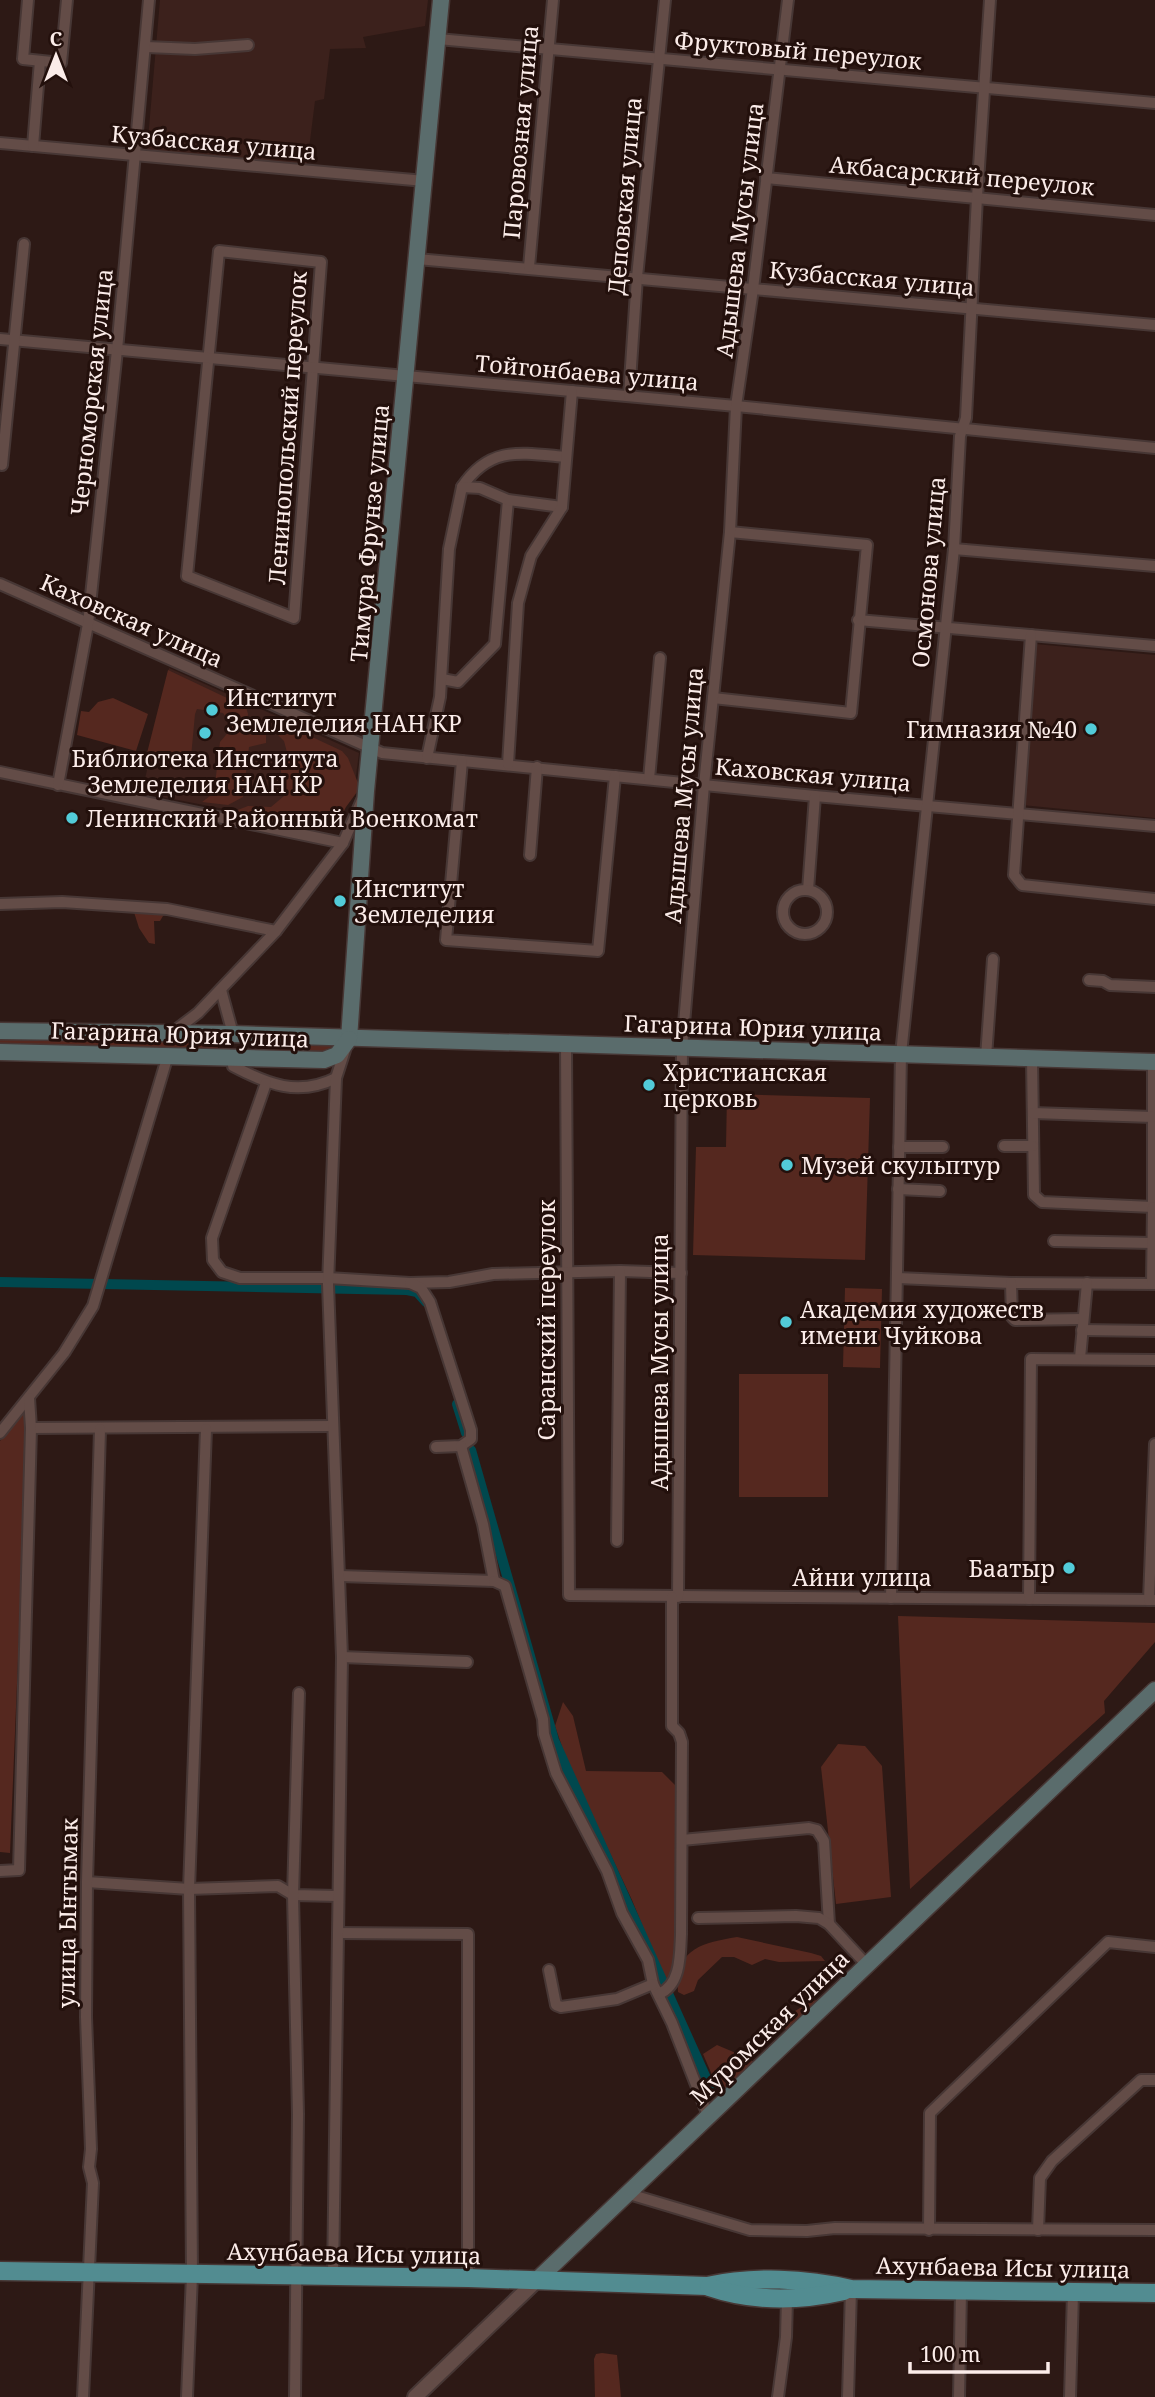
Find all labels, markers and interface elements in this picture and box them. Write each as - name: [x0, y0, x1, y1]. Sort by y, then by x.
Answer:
- north arrow: [21, 21, 91, 91]
- street label: Фруктовый переулок: [673, 23, 923, 77]
- street label: Паровозная улица: [495, 24, 545, 240]
- text: С: [50, 26, 62, 52]
- street label: Деповская улица: [599, 96, 649, 296]
- street label: Адышева Мусы улица: [707, 100, 771, 360]
- street label: Кузбасская улица: [110, 117, 318, 167]
- street label: Акбасарский переулок: [828, 147, 1096, 203]
- street label: Кузбасская улица: [768, 253, 976, 303]
- street label: Черноморская улица: [62, 267, 120, 517]
- street label: Ленинопольский переулок: [260, 270, 314, 586]
- street label: Тойгонбаева улица: [474, 346, 700, 398]
- street label: Тимура Фрунзе улица: [342, 403, 396, 663]
- street label: Осмонова улица: [904, 475, 952, 669]
- street label: Каховская улица: [36, 565, 228, 675]
- street label: Адышева Мусы улица: [656, 665, 710, 925]
- place label: Институт Земледелия НАН КР: [226, 681, 462, 739]
- marker: Институт Земледелия НАН КР: [204, 702, 220, 718]
- place label: Гимназия №40: [906, 713, 1077, 745]
- marker: Гимназия №40: [1083, 721, 1099, 737]
- marker: Библиотека Института Земледелия НАН КР: [197, 725, 213, 741]
- place label: Библиотека Института Земледелия НАН КР: [71, 742, 339, 800]
- street label: Каховская улица: [714, 749, 912, 799]
- place label: Ленинский Районный Военкомат: [86, 802, 478, 834]
- marker: Ленинский Районный Военкомат: [64, 810, 80, 826]
- place label: Институт Земледелия: [354, 872, 495, 930]
- marker: Институт Земледелия: [332, 893, 348, 909]
- street label: Гагарина Юрия улица: [623, 1006, 883, 1048]
- street label: Гагарина Юрия улица: [50, 1013, 310, 1055]
- place label: Христианская церковь: [663, 1056, 827, 1114]
- marker: Христианская церковь: [641, 1077, 657, 1093]
- place label: Музей скульптур: [801, 1149, 1000, 1181]
- marker: Музей скульптур: [779, 1157, 795, 1173]
- street label: Саранский переулок: [530, 1199, 562, 1440]
- street label: Адышева Мусы улица: [643, 1233, 675, 1491]
- place label: Академия художеств имени Чуйкова: [800, 1293, 1044, 1351]
- marker: Академия художеств имени Чуйкова: [778, 1314, 794, 1330]
- place label: Баатыр: [969, 1552, 1055, 1584]
- marker: Баатыр: [1061, 1560, 1077, 1576]
- street label: Айни улица: [792, 1561, 932, 1593]
- street label: улица Ынтымак: [49, 1817, 85, 2008]
- street label: Муромская улица: [682, 1943, 856, 2111]
- street label: Ахунбаева Исы улица: [227, 2235, 481, 2271]
- street label: Ахунбаева Исы улица: [876, 2249, 1130, 2285]
- scale bar: [910, 2330, 1048, 2374]
- text: 100 m: [920, 2340, 981, 2368]

